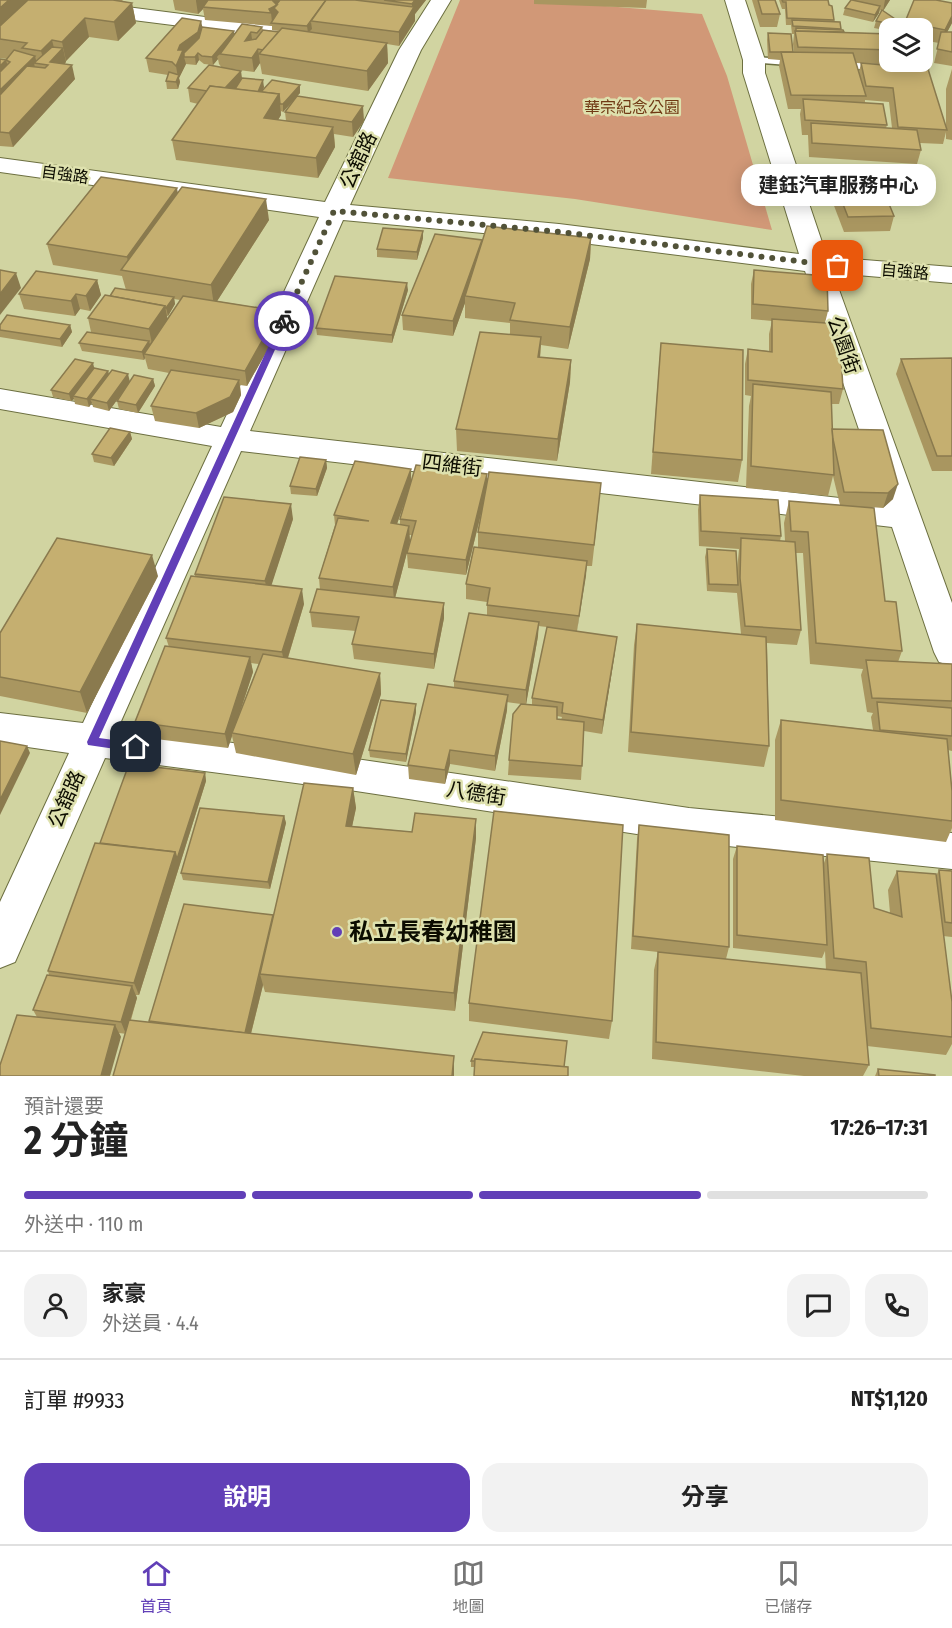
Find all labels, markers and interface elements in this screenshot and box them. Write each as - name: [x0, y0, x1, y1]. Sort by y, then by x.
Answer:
- map controls: [879, 18, 933, 72]
- button: layers: [879, 18, 933, 72]
- park label: 華宗紀念公園: [584, 98, 680, 117]
- street label: 公舘路: [334, 128, 382, 192]
- street label: 自強路: [40, 162, 90, 187]
- callout: 建鈺汽車服務中心: [740, 164, 936, 206]
- text: 建鈺汽車服務中心: [759, 173, 919, 197]
- pin: [812, 240, 863, 291]
- icon: bag: [821, 249, 854, 282]
- street label: 自強路: [880, 260, 930, 283]
- courier: [254, 291, 314, 351]
- icon: bike: [268, 305, 301, 338]
- street label: 公園街: [823, 313, 865, 377]
- street label: 四維街: [421, 449, 483, 481]
- pin: [110, 721, 161, 772]
- icon: home: [119, 730, 152, 763]
- street label: 公舘路: [43, 767, 89, 831]
- street label: 八德街: [444, 776, 508, 810]
- place label: 私立長春幼稚園: [349, 918, 517, 946]
- marker: 私立長春幼稚園: [330, 925, 344, 939]
- text: 預計還要: [24, 1094, 104, 1118]
- text: 17:26–17:31: [830, 1114, 928, 1141]
- text: 2 分鐘: [24, 1118, 128, 1164]
- text: 外送中 · 110 m: [24, 1212, 143, 1236]
- button: person: [24, 1274, 87, 1337]
- button: chat: [787, 1274, 850, 1337]
- button: phone: [865, 1274, 928, 1337]
- text: 家豪: [102, 1280, 146, 1307]
- text: 外送員 · 4.4: [102, 1311, 199, 1335]
- text: NT$1,120: [851, 1385, 928, 1412]
- text: 訂單 #9933: [24, 1387, 124, 1414]
- button: 說明: [24, 1463, 470, 1532]
- button: 分享: [482, 1463, 928, 1532]
- tab: 首頁: [140, 1557, 173, 1617]
- tab: 地圖: [452, 1557, 485, 1617]
- tab: 已儲存: [764, 1557, 812, 1617]

